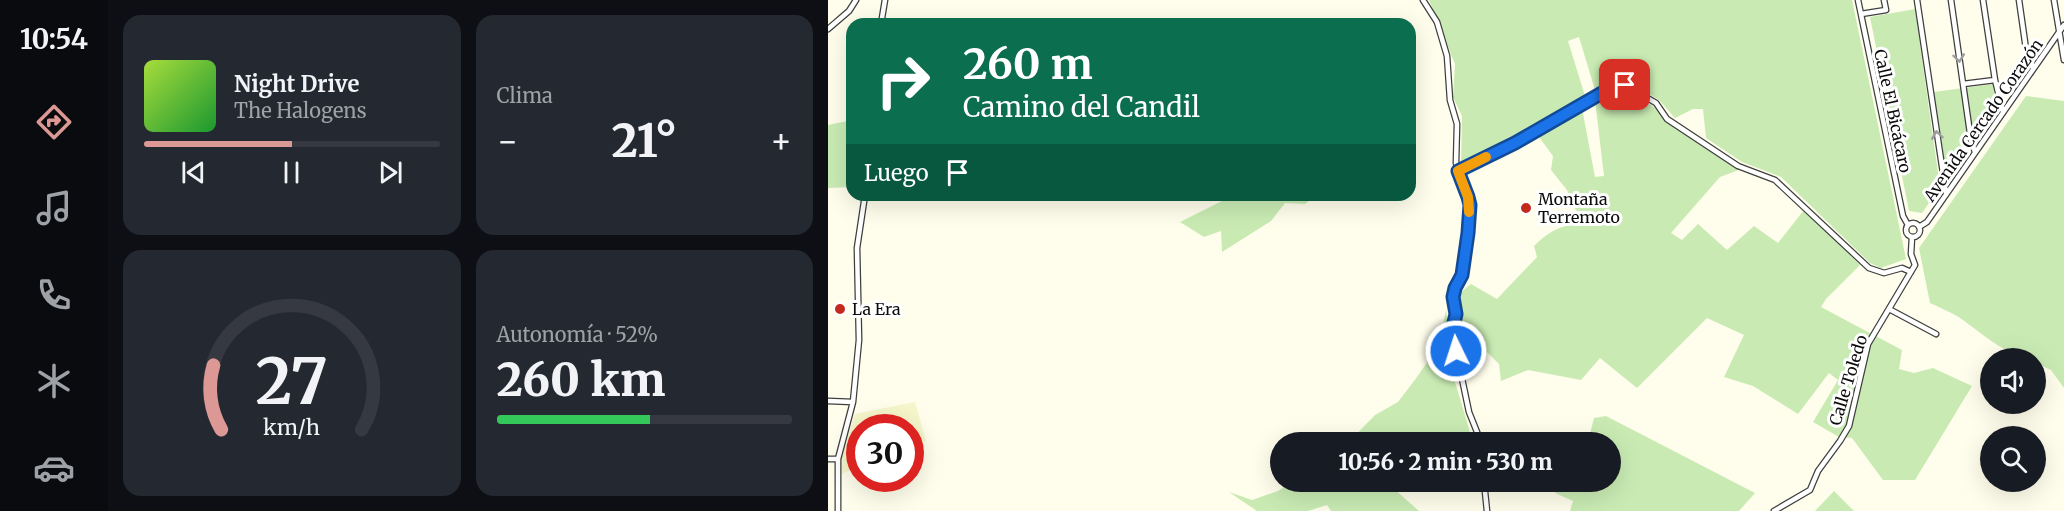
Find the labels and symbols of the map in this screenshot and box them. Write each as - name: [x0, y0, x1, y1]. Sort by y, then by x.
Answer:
- street label: Avenida Cercado Corazón: [1919, 34, 2047, 206]
- street label: Calle El Bicácaro: [1870, 48, 1916, 174]
- one-way arrow: [1953, 53, 1965, 62]
- pin: [1599, 59, 1650, 110]
- one-way arrow: [1932, 131, 1944, 140]
- place label: Montaña Terremoto: [1538, 189, 1620, 227]
- marker: Montaña Terremoto: [1519, 201, 1533, 215]
- place label: La Era: [852, 299, 901, 319]
- marker: La Era: [833, 302, 847, 316]
- position arrow: [1424, 319, 1488, 383]
- street label: Calle Toledo: [1825, 332, 1871, 428]
- speed limit sign: 30: [846, 414, 924, 492]

